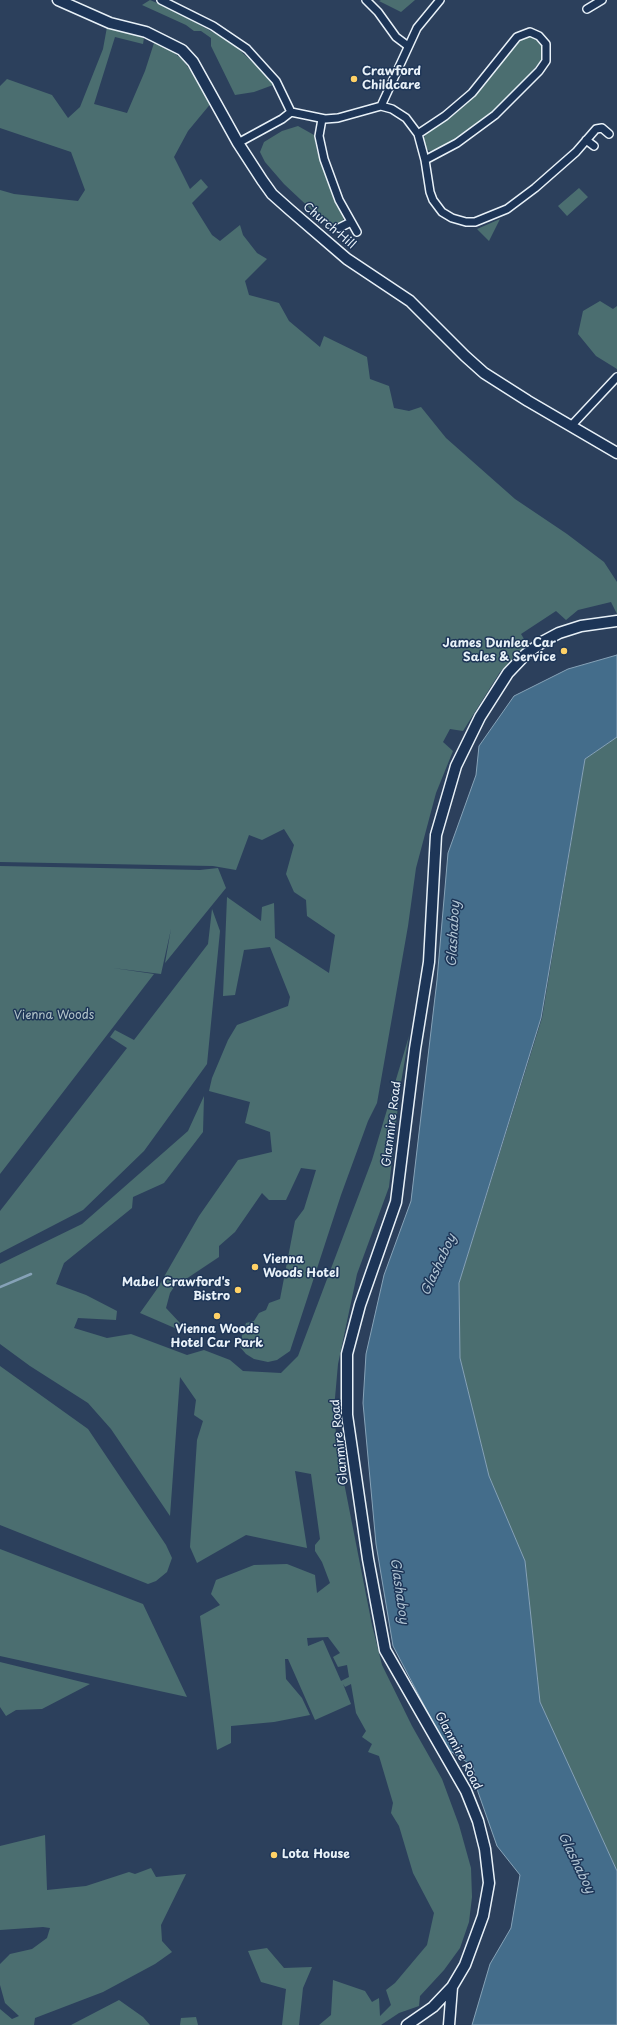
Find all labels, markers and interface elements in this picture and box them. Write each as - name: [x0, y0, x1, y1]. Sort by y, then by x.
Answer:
- place label: Crawford Childcare: [362, 65, 421, 93]
- marker: Crawford Childcare: [349, 74, 359, 84]
- street label: Church Hill: [300, 200, 358, 252]
- place label: James Dunlea Car Sales & Service: [443, 637, 556, 665]
- marker: James Dunlea Car Sales & Service: [559, 646, 569, 656]
- water label: Glashaboy: [444, 901, 464, 967]
- park label: Vienna Woods: [14, 1009, 94, 1023]
- street label: Glanmire Road: [380, 1080, 404, 1168]
- water label: Glashaboy: [418, 1232, 460, 1298]
- place label: Vienna Woods Hotel: [263, 1253, 339, 1281]
- marker: Vienna Woods Hotel: [250, 1262, 260, 1272]
- place label: Mabel Crawford's Bistro: [122, 1276, 230, 1304]
- marker: Mabel Crawford's Bistro: [233, 1285, 243, 1295]
- marker: Vienna Woods Hotel Car Park: [212, 1311, 222, 1321]
- place label: Vienna Woods Hotel Car Park: [171, 1323, 263, 1351]
- street label: Glanmire Road: [328, 1398, 352, 1486]
- water label: Glashaboy: [387, 1557, 411, 1625]
- street label: Glanmire Road: [431, 1709, 485, 1793]
- water label: Glashaboy: [555, 1830, 597, 1896]
- place label: Lota House: [282, 1848, 350, 1862]
- marker: Lota House: [269, 1850, 279, 1860]

